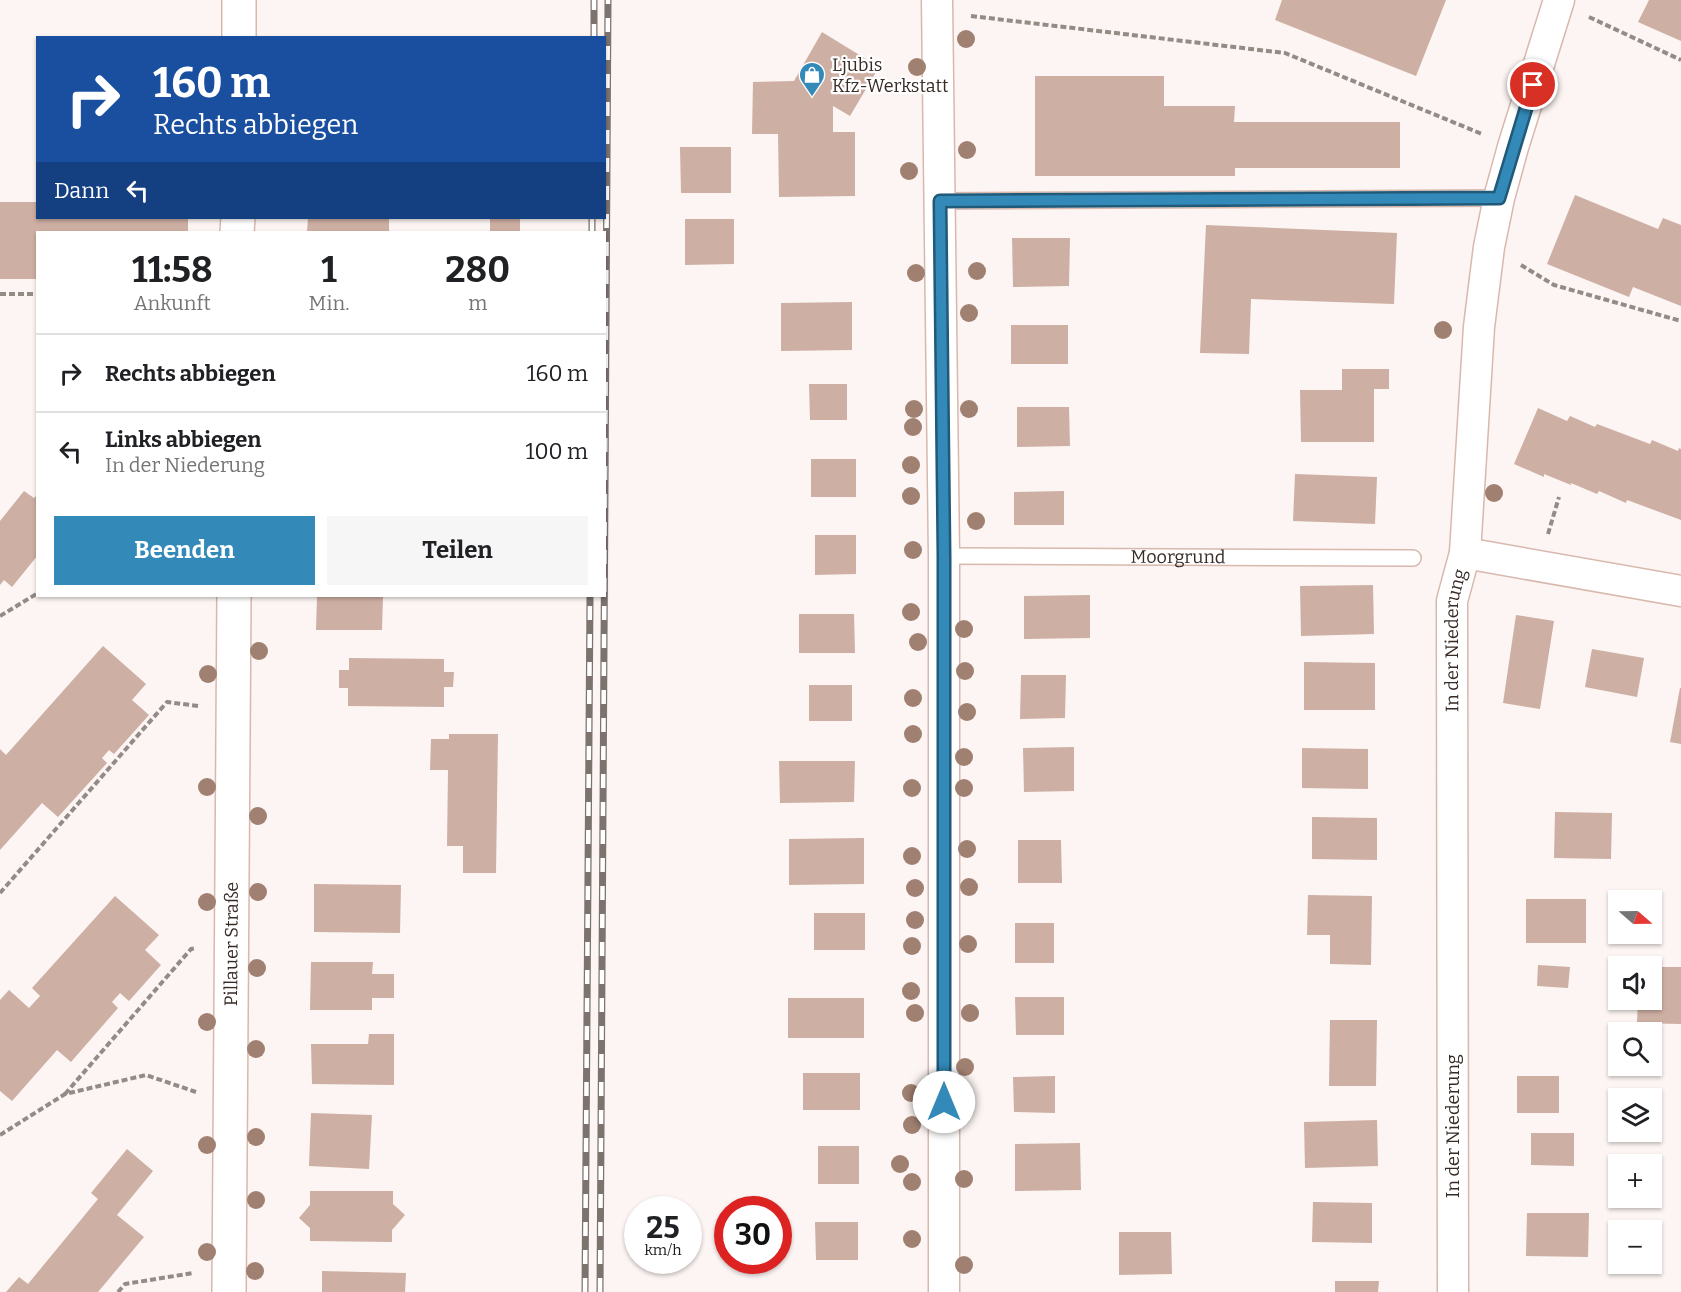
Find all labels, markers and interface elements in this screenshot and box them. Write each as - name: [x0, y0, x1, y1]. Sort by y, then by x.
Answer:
- place label: Ljubis Kfz-Werkstatt: [832, 54, 949, 97]
- text: 160 m: [153, 58, 270, 108]
- pin: [1507, 59, 1558, 110]
- icon: right: [54, 60, 132, 138]
- shop icon: Ljubis Kfz-Werkstatt: [797, 60, 827, 98]
- icon: arrive: [1516, 68, 1549, 101]
- text: Rechts abbiegen: [153, 109, 358, 141]
- icon: left: [121, 174, 154, 207]
- text: Dann: [54, 177, 109, 204]
- text: 11:58: [132, 248, 213, 292]
- text: 1: [321, 248, 337, 292]
- text: 280: [445, 248, 510, 292]
- text: Ankunft: [134, 291, 211, 315]
- text: Min.: [309, 291, 349, 315]
- text: m: [468, 291, 487, 315]
- icon: right: [54, 357, 87, 390]
- text: Rechts abbiegen: [105, 360, 276, 387]
- text: 160 m: [527, 360, 588, 387]
- text: Links abbiegen: [105, 426, 262, 453]
- icon: left: [54, 435, 87, 468]
- text: 100 m: [525, 438, 588, 465]
- text: In der Niederung: [105, 453, 265, 477]
- button: Beenden: [54, 516, 315, 585]
- button: Teilen: [327, 516, 588, 585]
- street label: Moorgrund: [1130, 546, 1226, 568]
- street label: In der Niederung: [1441, 566, 1471, 712]
- street label: Pillauer Straße: [220, 882, 243, 1006]
- north arrow: [1608, 890, 1662, 944]
- map controls: [1608, 890, 1662, 1274]
- button: sound: [1608, 956, 1662, 1010]
- button: search: [1608, 1022, 1662, 1076]
- street label: In der Niederung: [1442, 1054, 1464, 1198]
- position arrow: [912, 1070, 976, 1134]
- button: layers: [1608, 1088, 1662, 1142]
- button: +: [1608, 1154, 1662, 1208]
- speed limit sign: 30: [714, 1196, 792, 1274]
- text: 25: [646, 1210, 680, 1246]
- button: −: [1608, 1220, 1662, 1274]
- text: km/h: [644, 1241, 682, 1259]

